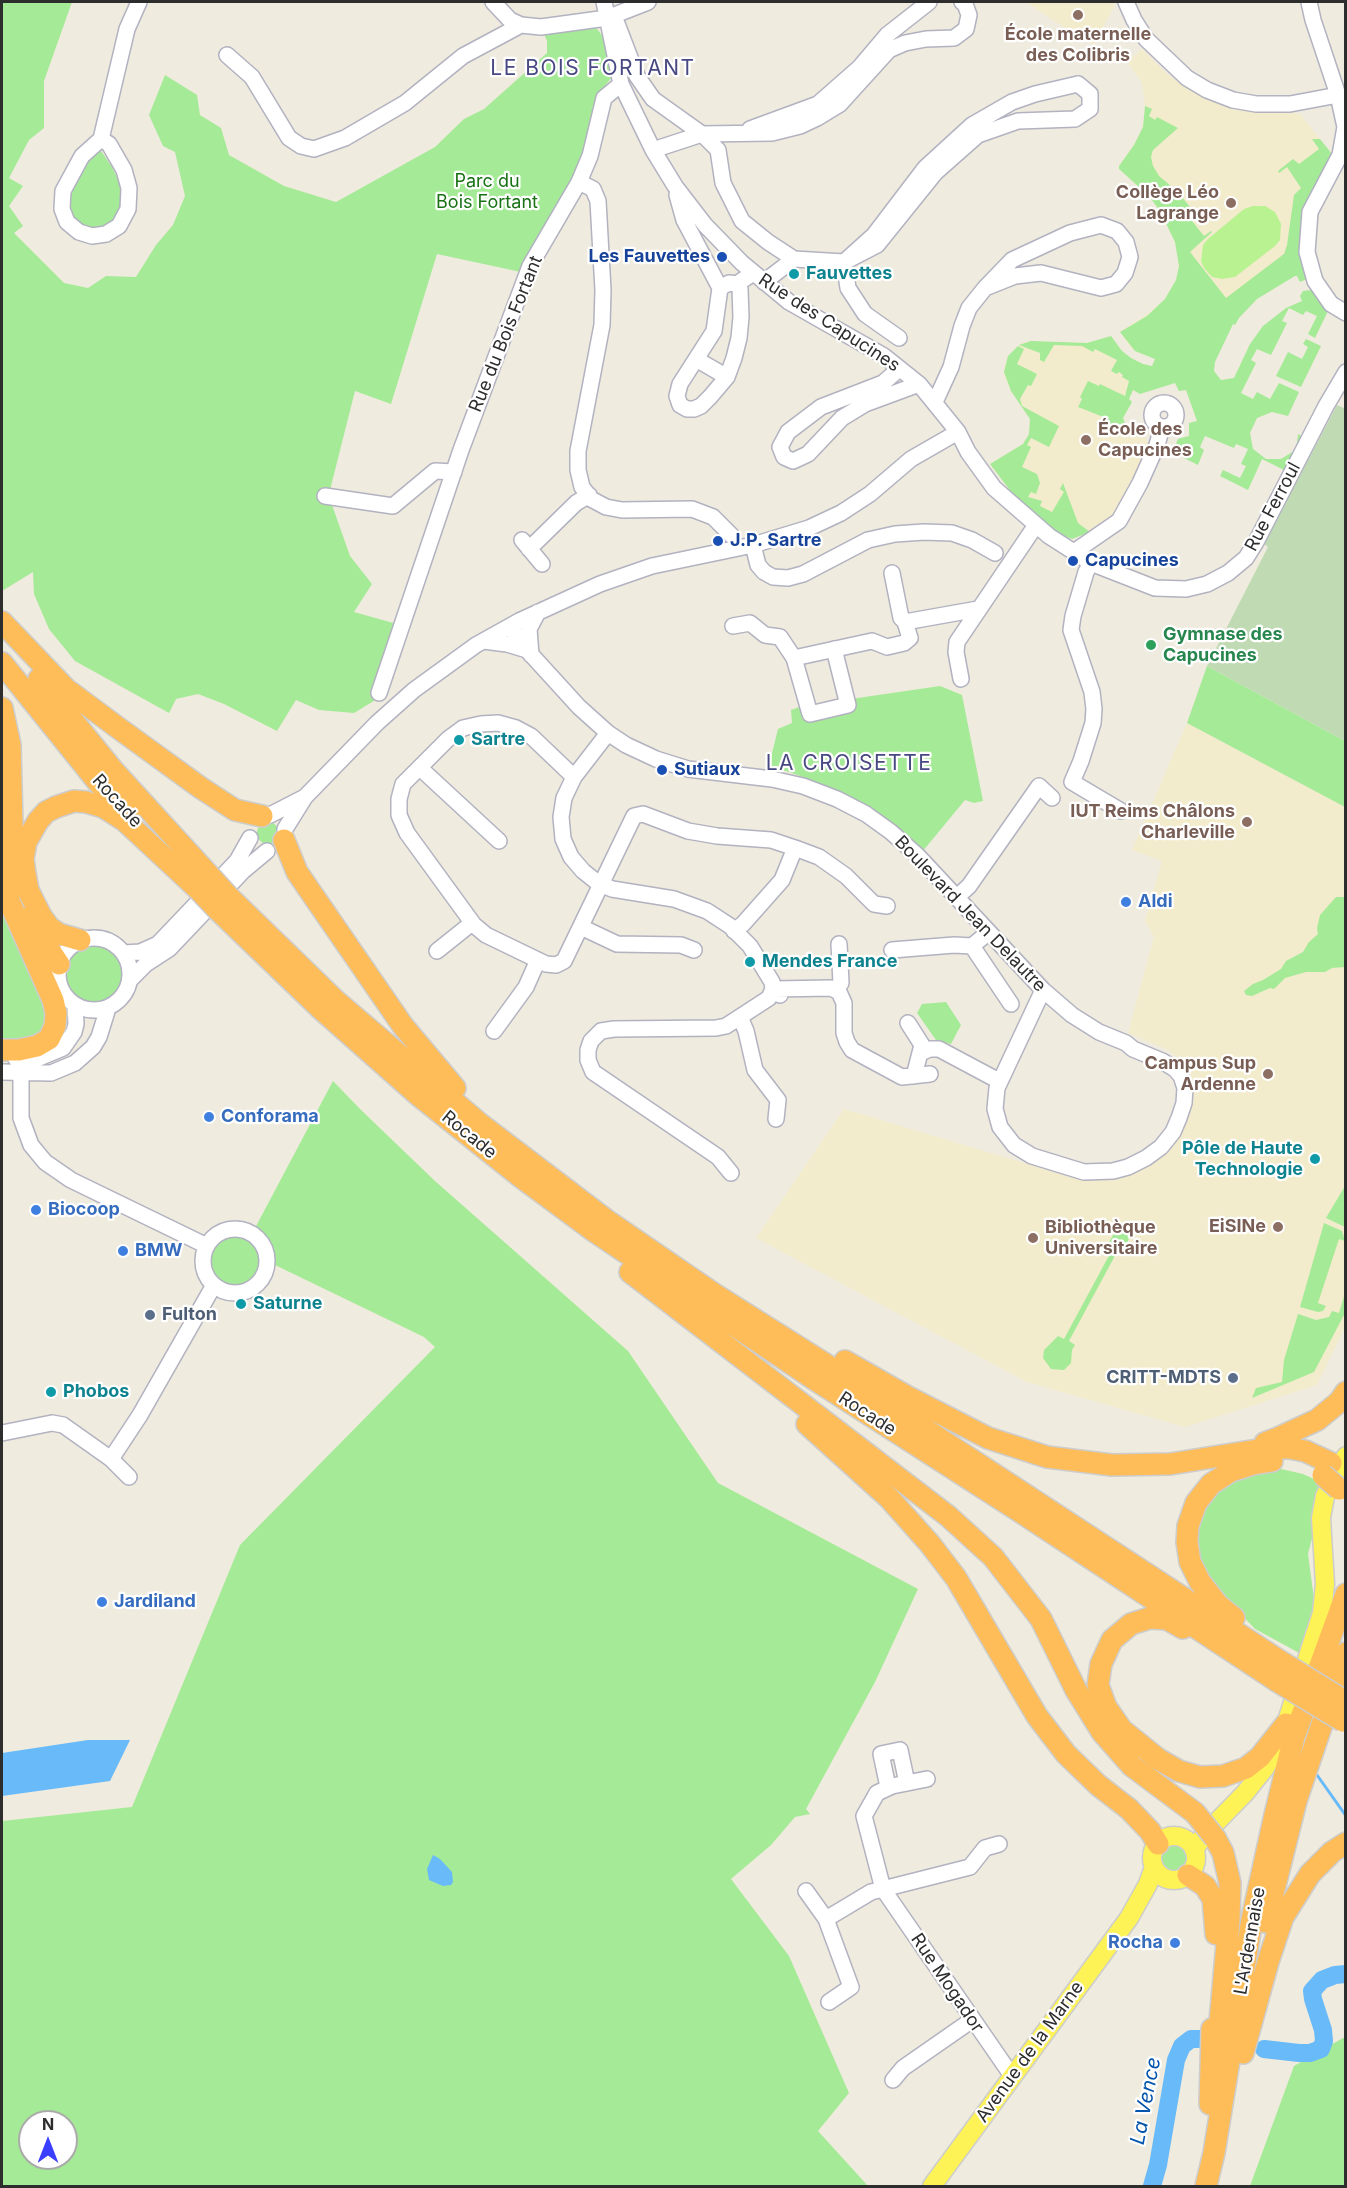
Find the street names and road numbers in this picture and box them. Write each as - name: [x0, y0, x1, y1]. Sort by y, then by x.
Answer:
- street label: Rue du Bois Fortant: [465, 253, 547, 415]
- street label: Rue des Capucines: [754, 269, 904, 377]
- street label: Rue Ferroul: [1241, 459, 1305, 555]
- street label: Rocade: [87, 770, 147, 832]
- street label: Boulevard Jean Delautre: [890, 831, 1050, 997]
- street label: Rocade: [437, 1106, 501, 1164]
- street label: Rocade: [834, 1387, 900, 1441]
- street label: L'Ardennaise: [1230, 1886, 1270, 1996]
- street label: Rue Mogador: [906, 1929, 988, 2037]
- street label: Avenue de la Marne: [972, 1977, 1088, 2127]

